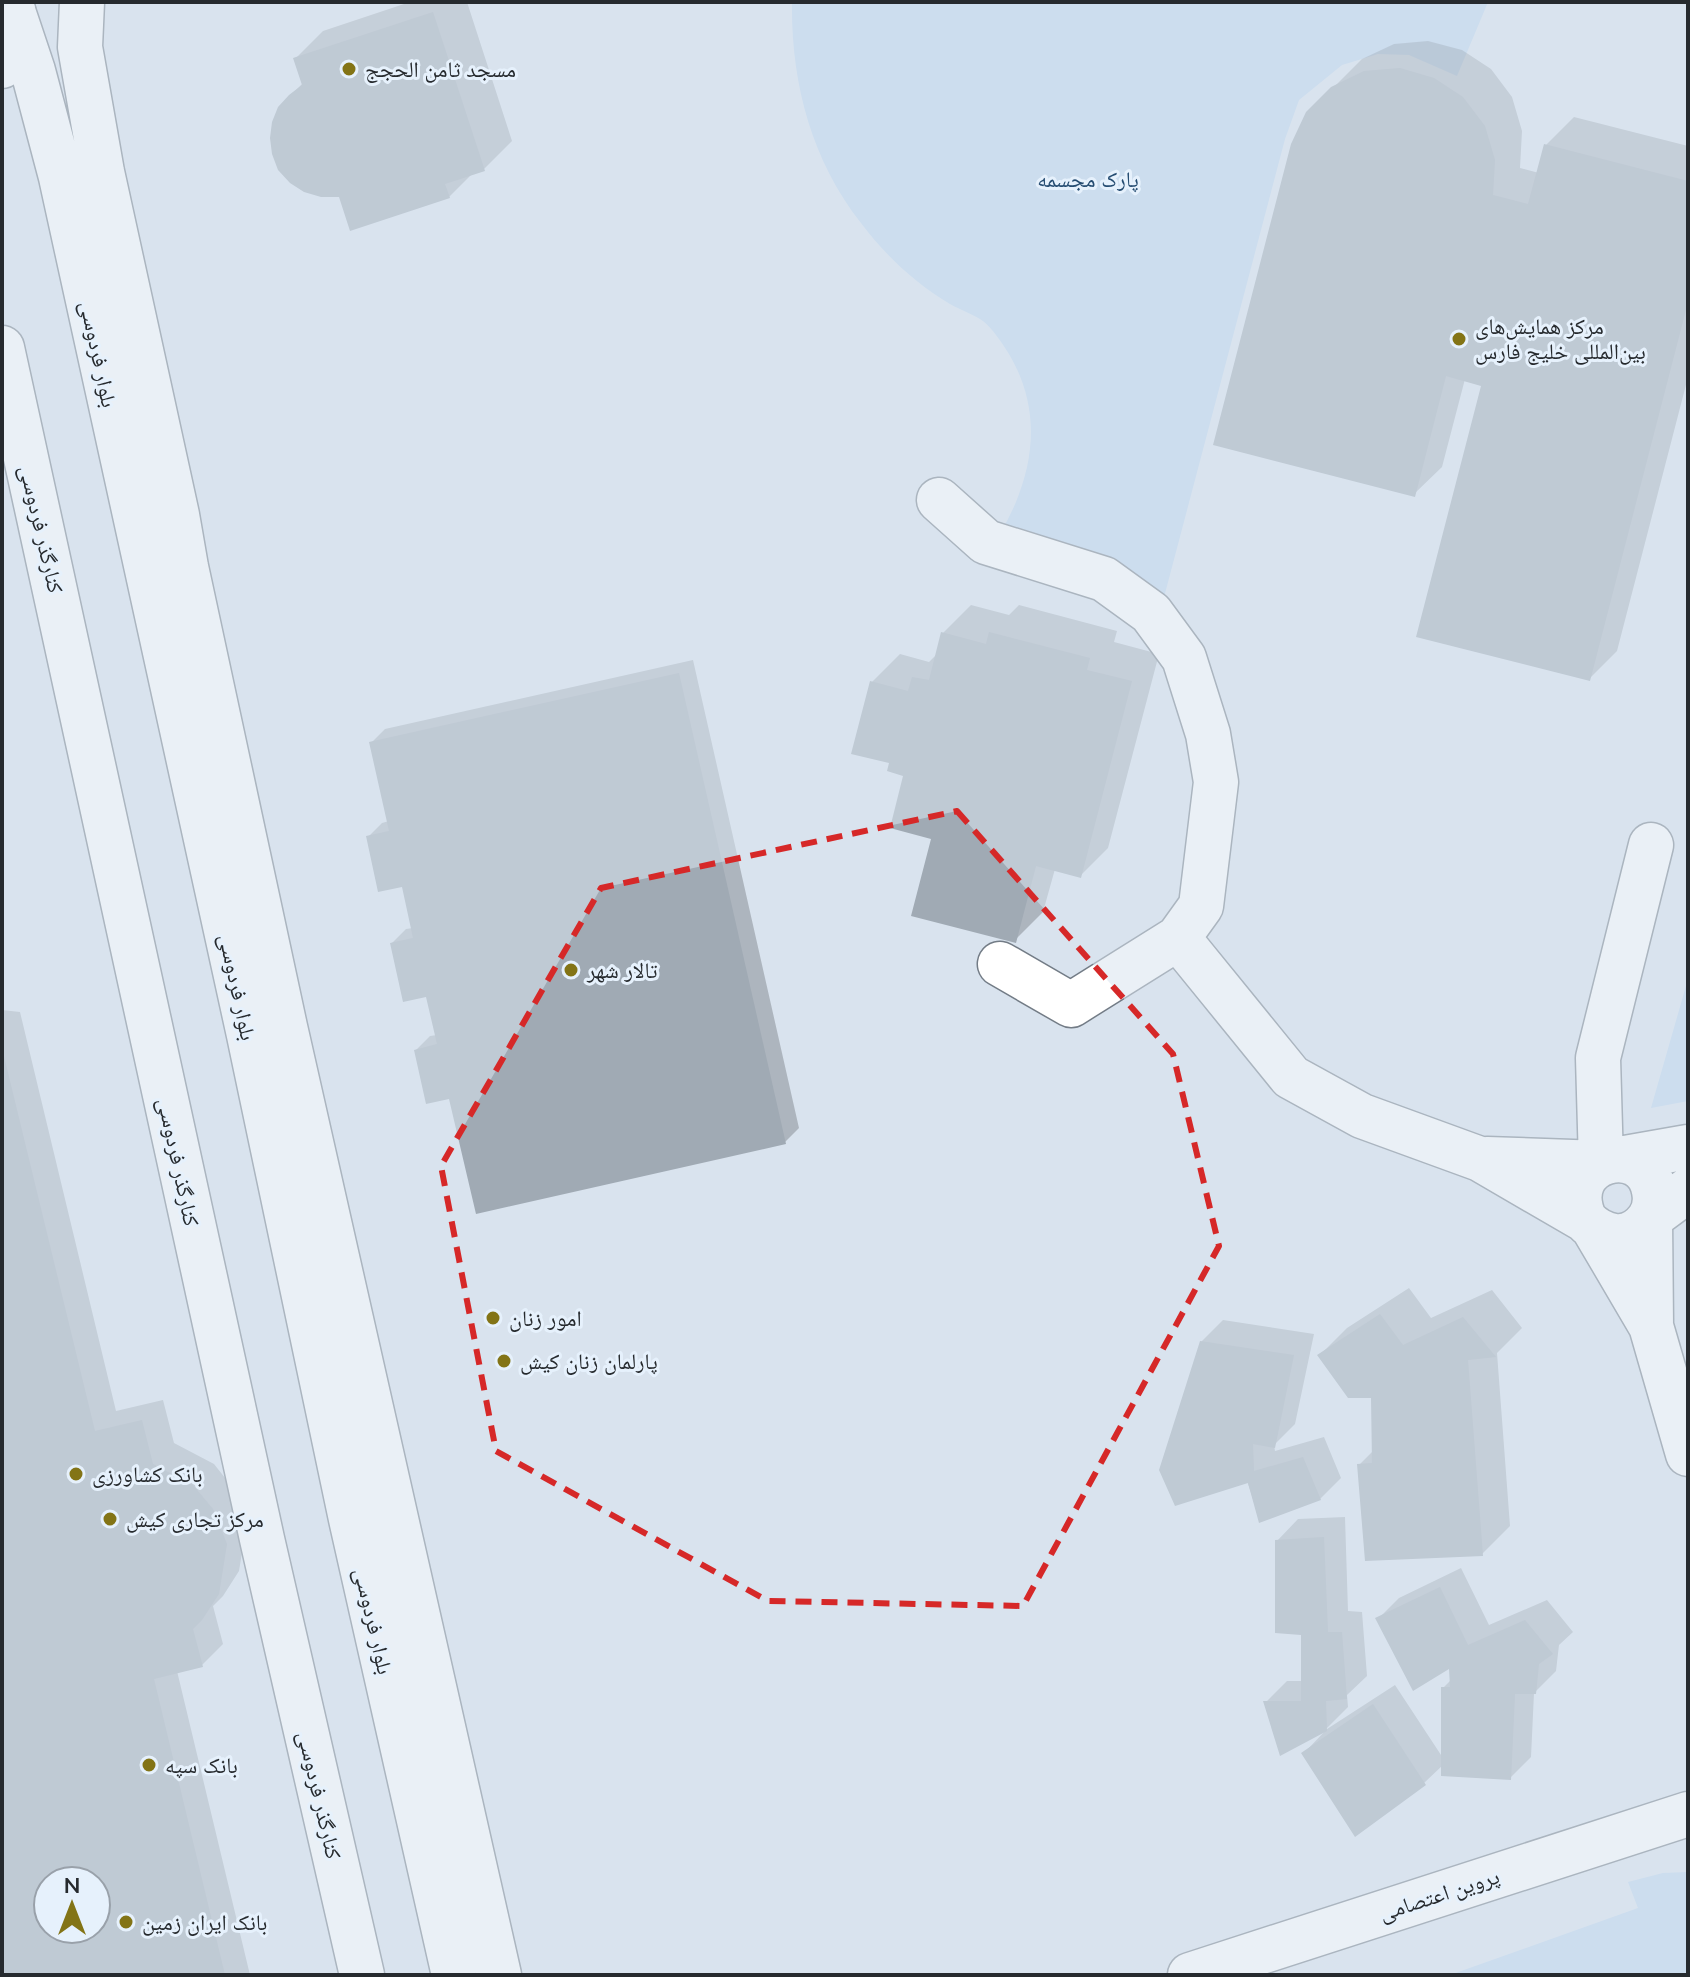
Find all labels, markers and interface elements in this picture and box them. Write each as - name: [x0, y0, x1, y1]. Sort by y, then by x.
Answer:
- place label: مسجد ثامن الحجج: [365, 55, 516, 83]
- marker: مسجد ثامن الحجج: [340, 60, 358, 78]
- park label: پارک مجسمه: [1037, 165, 1139, 193]
- street label: بلوار فردوسی: [74, 298, 124, 410]
- place label: مرکز همایش‌های بین‌المللی خلیج فارس: [1475, 312, 1646, 365]
- marker: مرکز همایش‌های بین‌المللی خلیج فارس: [1450, 330, 1468, 348]
- street label: کنارگذر فردوسی: [14, 462, 70, 596]
- street label: بلوار فردوسی: [213, 931, 263, 1043]
- place label: تالار شهر: [586, 956, 658, 984]
- marker: تالار شهر: [562, 961, 580, 979]
- street label: کنارگذر فردوسی: [152, 1095, 206, 1229]
- place label: امور زنان: [509, 1304, 582, 1332]
- marker: امور زنان: [484, 1309, 502, 1327]
- place label: پارلمان زنان کیش: [520, 1347, 658, 1375]
- marker: پارلمان زنان کیش: [495, 1352, 513, 1370]
- place label: بانک کشاورزی: [92, 1460, 203, 1488]
- marker: بانک کشاورزی: [67, 1465, 85, 1483]
- place label: مرکز تجاری کیش: [126, 1505, 264, 1533]
- marker: مرکز تجاری کیش: [101, 1510, 119, 1528]
- street label: بلوار فردوسی: [348, 1565, 400, 1677]
- street label: کنارگذر فردوسی: [292, 1728, 348, 1862]
- place label: بانک سپه: [165, 1751, 238, 1779]
- marker: بانک سپه: [140, 1756, 158, 1774]
- street label: پروین اعتصامی: [1375, 1861, 1503, 1927]
- north arrow: [32, 1865, 112, 1945]
- text: N: [64, 1871, 80, 1899]
- place label: بانک ایران زمین: [142, 1908, 267, 1936]
- marker: بانک ایران زمین: [117, 1913, 135, 1931]

